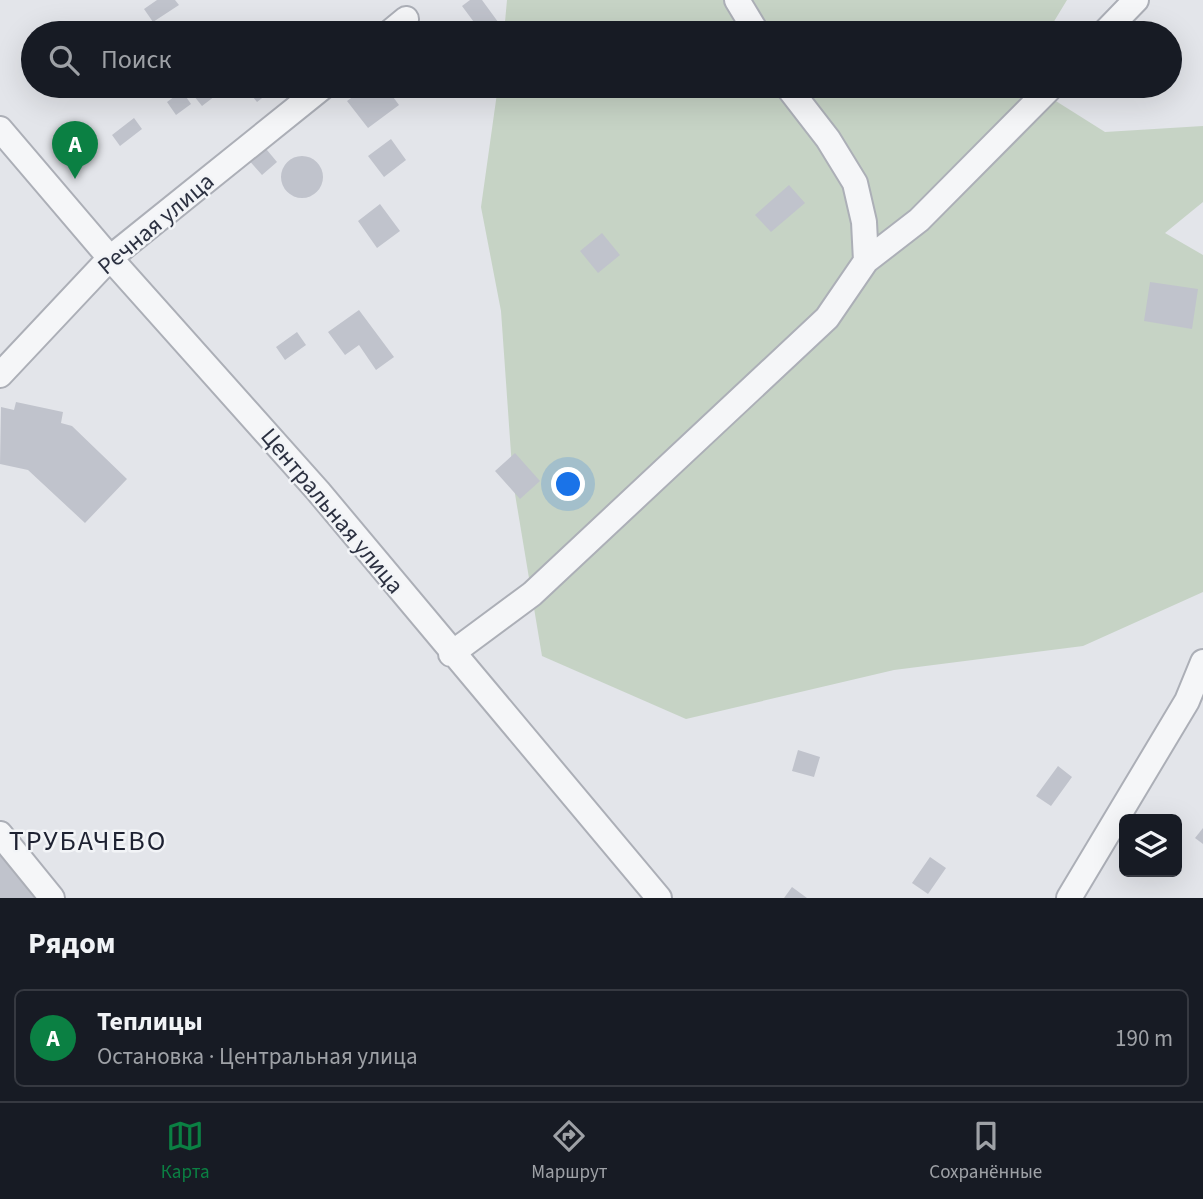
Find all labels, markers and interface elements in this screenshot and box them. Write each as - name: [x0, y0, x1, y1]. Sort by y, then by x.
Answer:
- search box: [21, 21, 1182, 98]
- icon: search: [45, 41, 83, 79]
- text: Поиск: [101, 41, 171, 78]
- pin: A: [52, 121, 98, 179]
- street label: Речная улица: [90, 165, 222, 283]
- street label: Центральная улица: [252, 420, 412, 602]
- your location: [551, 467, 585, 501]
- map controls: [1119, 814, 1182, 877]
- button: layers: [1119, 814, 1182, 877]
- district label: ТРУБАЧЕВО: [9, 821, 167, 861]
- text: Рядом: [28, 922, 116, 965]
- text: Теплицы: [97, 1003, 203, 1040]
- text: A: [46, 1022, 60, 1055]
- text: 190 m: [1115, 1022, 1173, 1055]
- text: Остановка · Центральная улица: [97, 1040, 418, 1073]
- tab: Карта: [161, 1117, 210, 1186]
- tab: Маршрут: [531, 1117, 608, 1186]
- tab: Сохранённые: [929, 1117, 1042, 1186]

